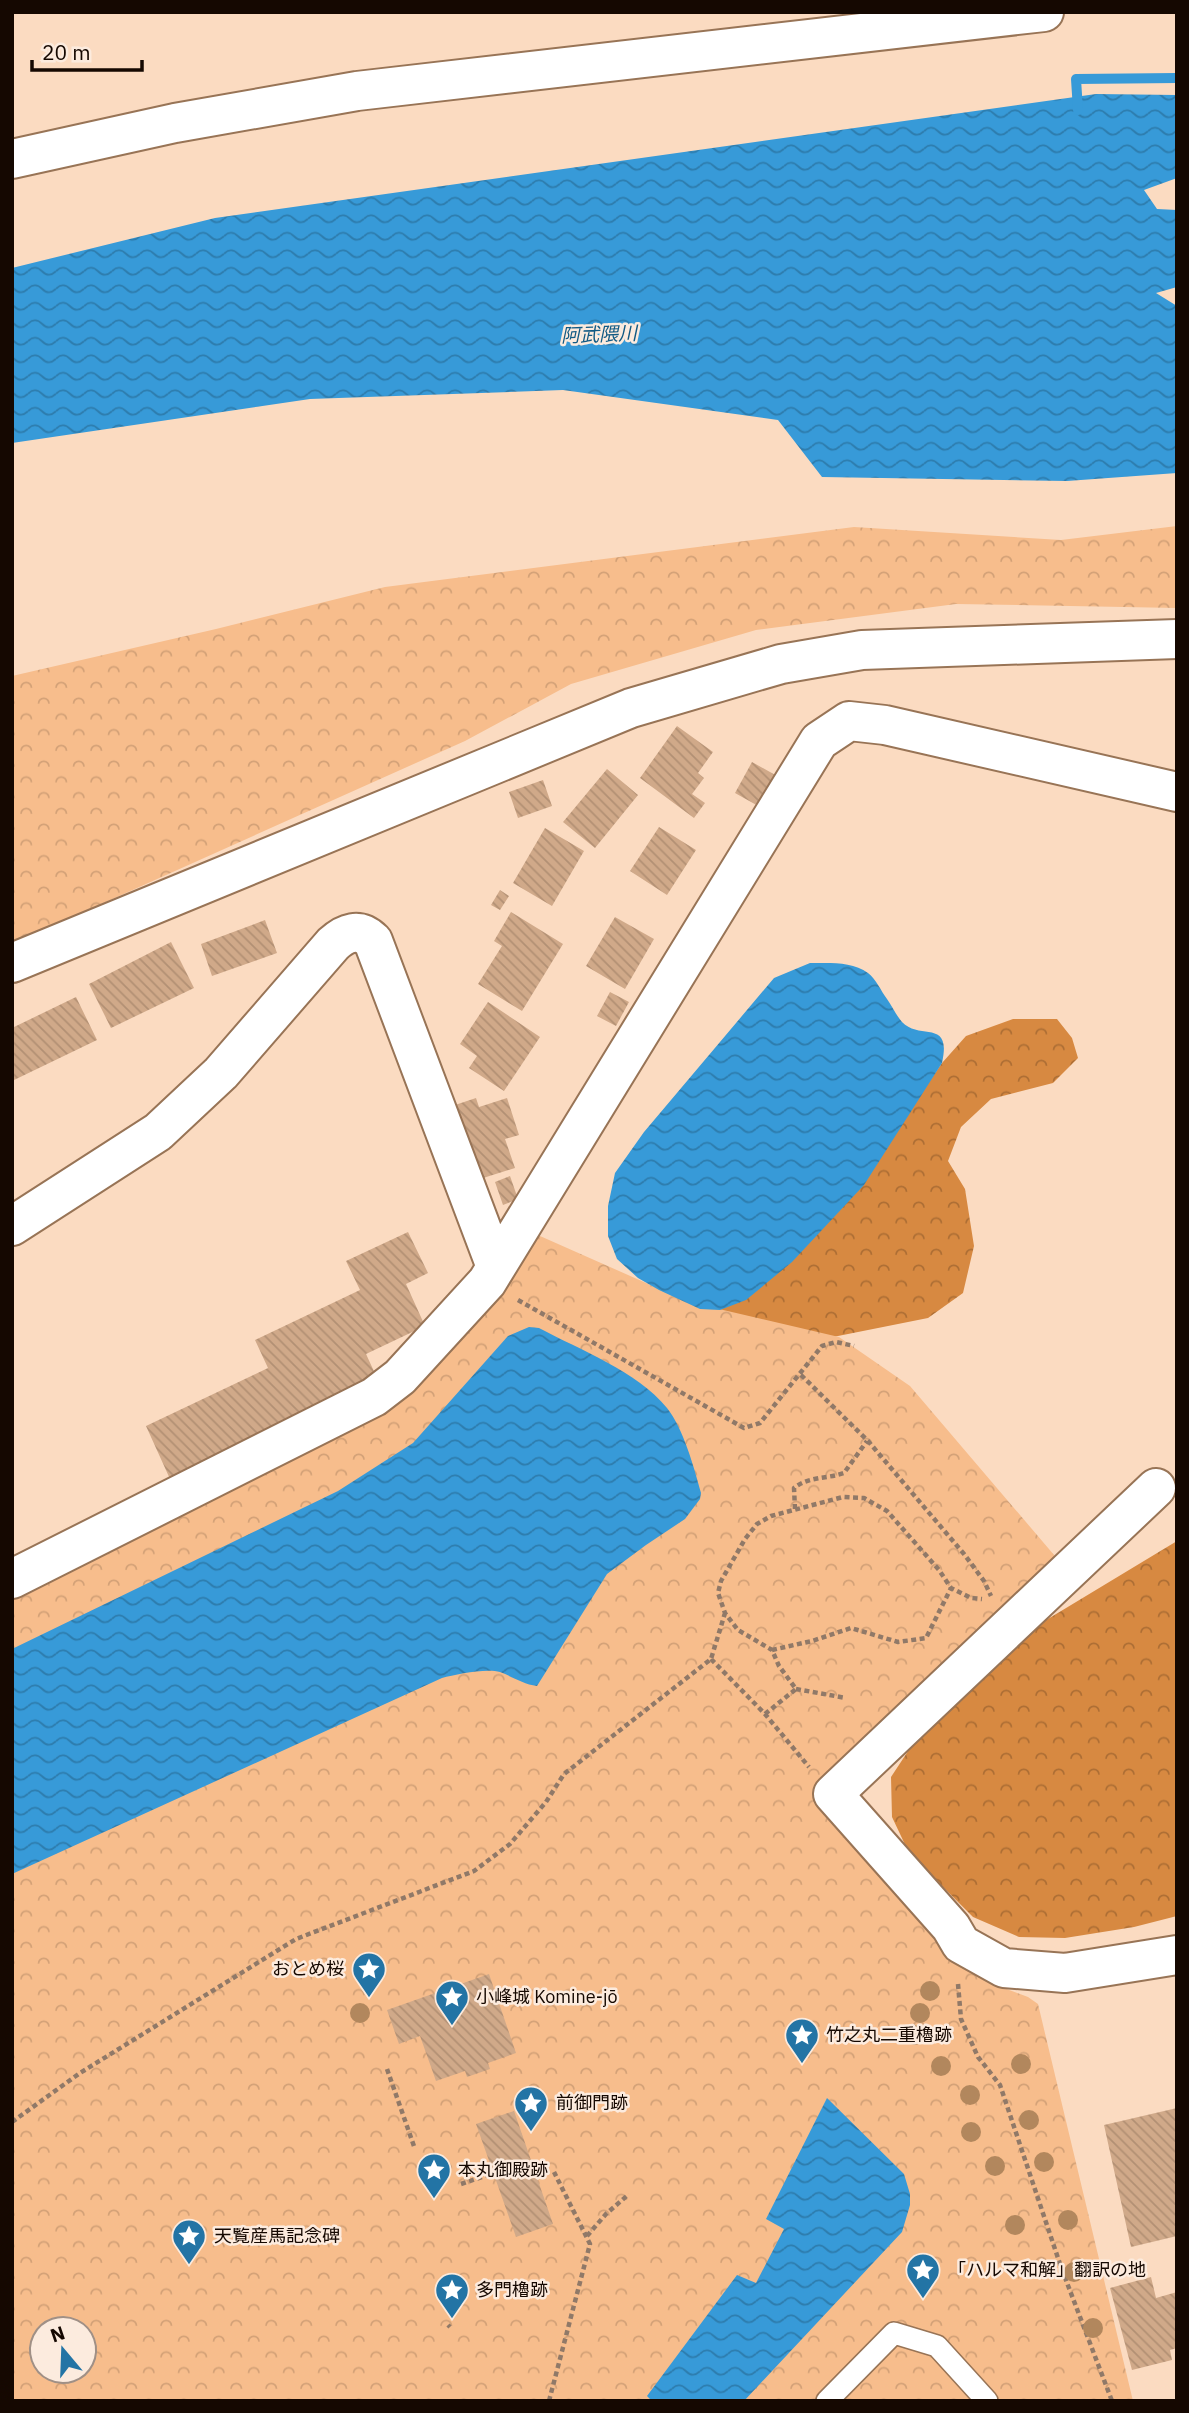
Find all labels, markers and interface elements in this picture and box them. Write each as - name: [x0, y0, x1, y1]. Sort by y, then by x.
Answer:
- scale bar: [32, 28, 142, 72]
- text: 20 m: [42, 38, 91, 66]
- water label: 阿武隈川: [561, 321, 639, 347]
- place icon: おとめ桜: [350, 1950, 388, 1999]
- place label: おとめ桜: [272, 1957, 344, 1980]
- place icon: 小峰城 Komine-jō: [433, 1978, 471, 2027]
- place label: 小峰城 Komine-jō: [476, 1985, 618, 2008]
- place icon: 竹之丸二重櫓跡: [783, 2016, 821, 2065]
- place label: 竹之丸二重櫓跡: [826, 2023, 952, 2046]
- place icon: 前御門跡: [512, 2084, 550, 2133]
- place label: 前御門跡: [556, 2091, 628, 2114]
- place icon: 本丸御殿跡: [415, 2151, 453, 2200]
- place label: 本丸御殿跡: [458, 2158, 548, 2181]
- place icon: 天覧産馬記念碑: [170, 2217, 208, 2266]
- place label: 天覧産馬記念碑: [214, 2224, 340, 2247]
- place icon: 「ハルマ和解」翻訳の地: [904, 2251, 942, 2300]
- place label: 「ハルマ和解」翻訳の地: [948, 2258, 1146, 2281]
- place icon: 多門櫓跡: [433, 2271, 471, 2320]
- place label: 多門櫓跡: [476, 2278, 548, 2301]
- north arrow: [28, 2315, 98, 2385]
- text: N: [47, 2320, 68, 2348]

